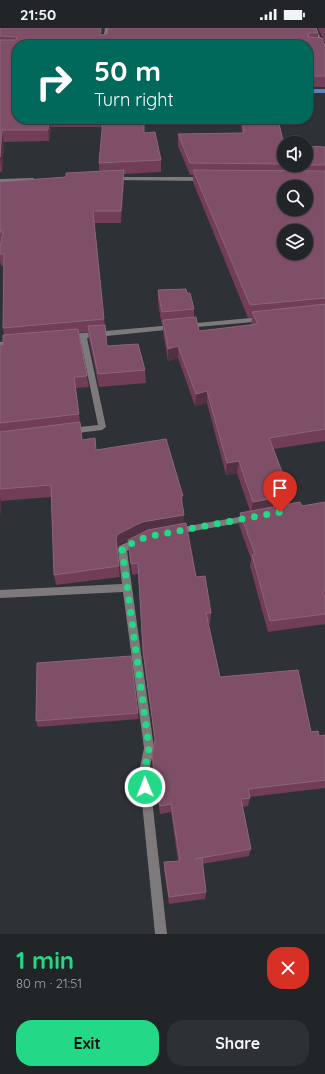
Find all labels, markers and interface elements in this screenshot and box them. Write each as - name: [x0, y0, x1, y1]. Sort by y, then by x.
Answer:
- text: 21:50: [20, 5, 56, 24]
- text: 50 m: [94, 53, 161, 88]
- icon: right: [28, 56, 80, 108]
- text: Turn right: [94, 88, 174, 111]
- map controls: [277, 136, 313, 260]
- button: sound: [277, 136, 313, 172]
- button: search: [277, 180, 313, 216]
- button: layers: [277, 224, 313, 260]
- pin: [263, 471, 297, 512]
- icon: arrive: [269, 477, 291, 499]
- position arrow: [124, 766, 166, 808]
- text: 1 min: [16, 945, 74, 975]
- button: close: [267, 947, 309, 989]
- text: 80 m · 21:51: [16, 975, 82, 991]
- button: Exit: [16, 1020, 159, 1066]
- button: Share: [167, 1020, 309, 1066]

